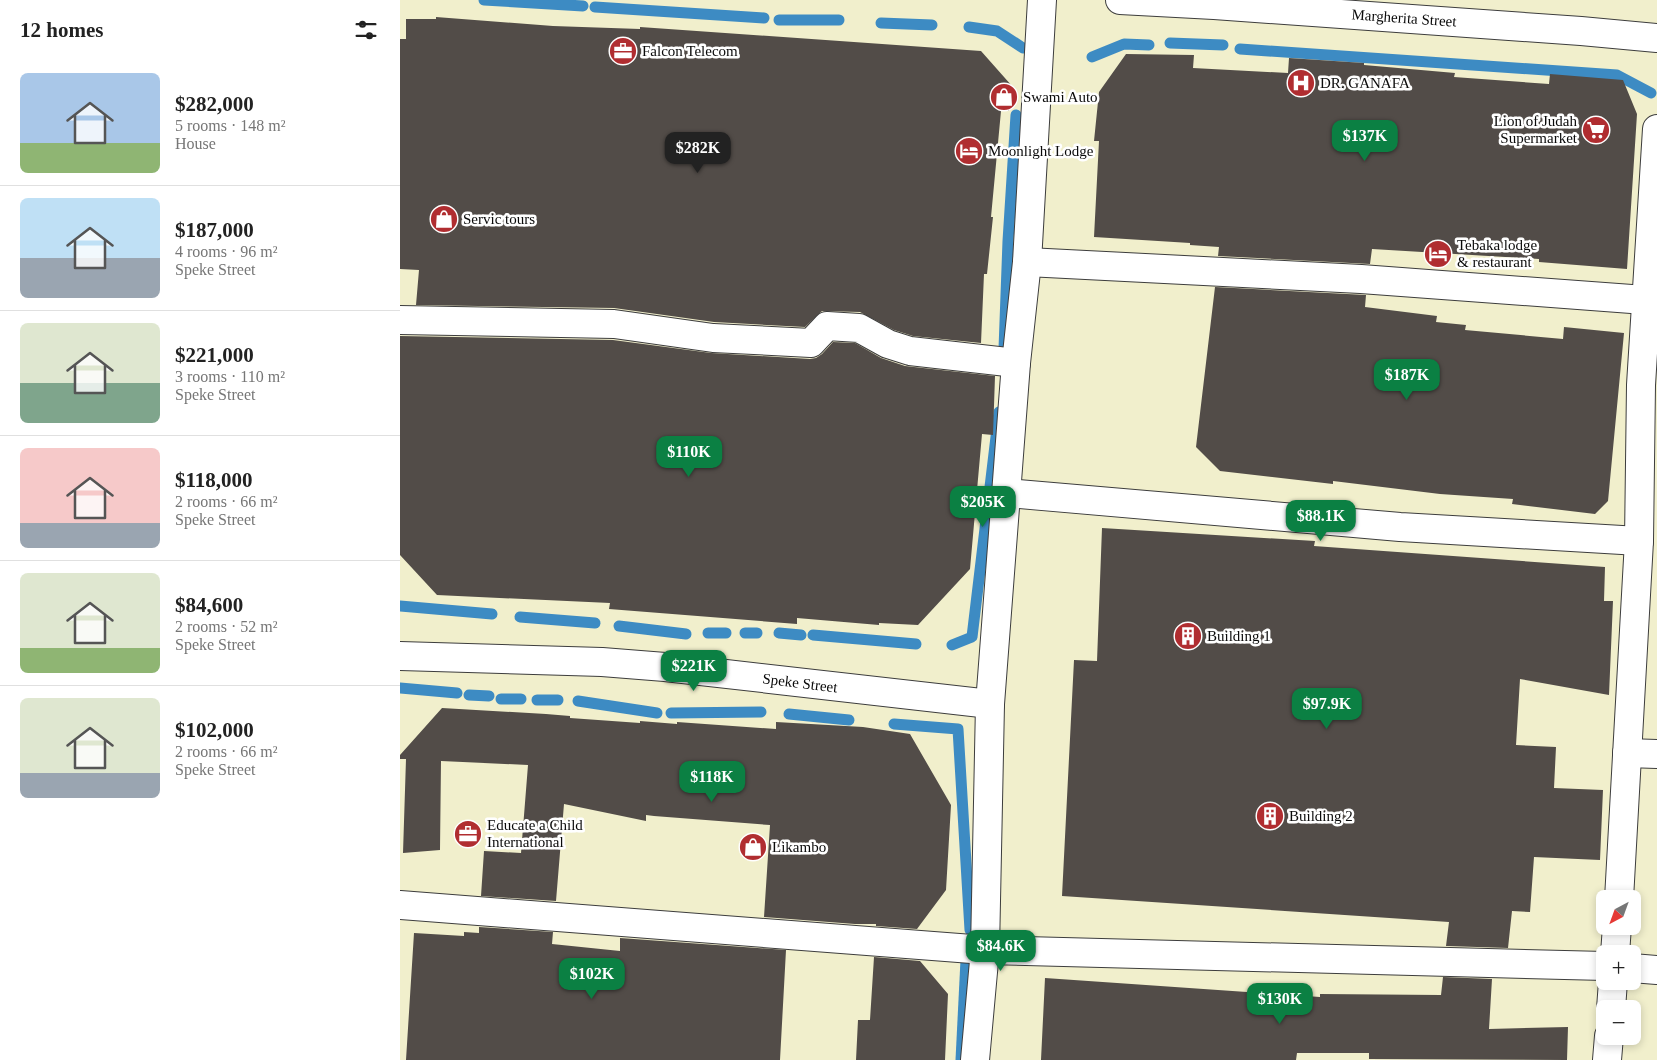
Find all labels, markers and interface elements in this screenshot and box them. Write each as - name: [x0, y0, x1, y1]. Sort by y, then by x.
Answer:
- street label: Margherita Street: [1351, 6, 1458, 30]
- icon: filters: [352, 16, 380, 44]
- text: 12 homes: [20, 18, 103, 42]
- office icon: Falcon Telecom: [608, 36, 638, 66]
- place label: Falcon Telecom: [642, 43, 738, 59]
- hospital icon: DR. GANAFA: [1286, 68, 1316, 98]
- place label: DR. GANAFA: [1320, 75, 1410, 91]
- shop icon: Swami Auto: [989, 82, 1019, 112]
- place label: Swami Auto: [1023, 89, 1098, 105]
- text: $282,000: [175, 92, 254, 116]
- icon: home: [60, 93, 120, 153]
- place label: Lion of Judah Supermarket: [1494, 113, 1578, 146]
- supermarket icon: Lion of Judah Supermarket: [1581, 115, 1611, 145]
- text: 5 rooms · 148 m²: [175, 117, 286, 134]
- pin: $137K: [1330, 120, 1400, 162]
- text: $137K: [1343, 127, 1387, 144]
- pin: $282K: [663, 132, 733, 174]
- text: House: [175, 135, 216, 152]
- hotel icon: Moonlight Lodge: [954, 136, 984, 166]
- text: $282K: [676, 139, 720, 156]
- place label: Moonlight Lodge: [988, 143, 1094, 159]
- shop icon: Servic tours: [429, 204, 459, 234]
- place label: Servic tours: [463, 211, 535, 227]
- icon: home: [60, 218, 120, 278]
- text: $187,000: [175, 218, 254, 242]
- place label: Tebaka lodge & restaurant: [1457, 237, 1538, 270]
- hotel icon: Tebaka lodge & restaurant: [1423, 239, 1453, 269]
- text: 4 rooms · 96 m²: [175, 243, 278, 260]
- text: Speke Street: [175, 261, 255, 278]
- icon: home: [60, 343, 120, 403]
- text: $221,000: [175, 343, 254, 367]
- pin: $187K: [1372, 358, 1442, 401]
- text: $187K: [1385, 366, 1429, 383]
- text: 3 rooms · 110 m²: [175, 368, 285, 385]
- text: Speke Street: [175, 386, 255, 403]
- pin: $110K: [654, 436, 724, 478]
- text: $110K: [667, 443, 711, 460]
- icon: home: [60, 468, 120, 528]
- text: $118,000: [175, 468, 253, 492]
- pin: $205K: [948, 486, 1018, 528]
- text: 2 rooms · 66 m²: [175, 493, 278, 510]
- text: $205K: [961, 493, 1005, 510]
- pin: $88.1K: [1280, 500, 1362, 542]
- text: $88.1K: [1297, 507, 1345, 524]
- text: Speke Street: [175, 511, 255, 528]
- icon: home: [60, 593, 120, 653]
- text: $84,600: [175, 593, 243, 617]
- text: 2 rooms · 52 m²: [175, 618, 278, 635]
- building icon: Building 1: [1173, 621, 1203, 651]
- place label: Building 1: [1207, 628, 1271, 644]
- text: Speke Street: [175, 636, 255, 653]
- pin: $221K: [659, 650, 729, 692]
- text: $221K: [672, 657, 716, 674]
- street label: Speke Street: [762, 670, 839, 696]
- pin: $97.9K: [1286, 688, 1368, 730]
- text: $97.9K: [1303, 695, 1351, 712]
- icon: home: [60, 718, 120, 778]
- text: $102,000: [175, 718, 254, 742]
- text: 2 rooms · 66 m²: [175, 743, 278, 760]
- pin: $118K: [677, 760, 747, 803]
- text: Speke Street: [175, 761, 255, 778]
- text: $118K: [690, 768, 734, 785]
- building icon: Building 2: [1255, 801, 1285, 831]
- place label: Building 2: [1289, 808, 1353, 824]
- place label: Educate a Child International: [487, 817, 583, 850]
- office icon: Educate a Child International: [453, 819, 483, 849]
- shop icon: Likambo: [738, 832, 768, 862]
- place label: Likambo: [772, 839, 826, 855]
- north arrow: [1596, 890, 1641, 935]
- map controls: [1596, 890, 1641, 1045]
- pin: $84.6K: [960, 930, 1042, 972]
- text: $84.6K: [977, 937, 1025, 954]
- button: +: [1596, 945, 1641, 990]
- pin: $102K: [557, 958, 627, 1000]
- text: $102K: [570, 965, 614, 982]
- pin: $130K: [1245, 982, 1315, 1025]
- text: $130K: [1258, 990, 1302, 1007]
- button: −: [1596, 1000, 1641, 1045]

